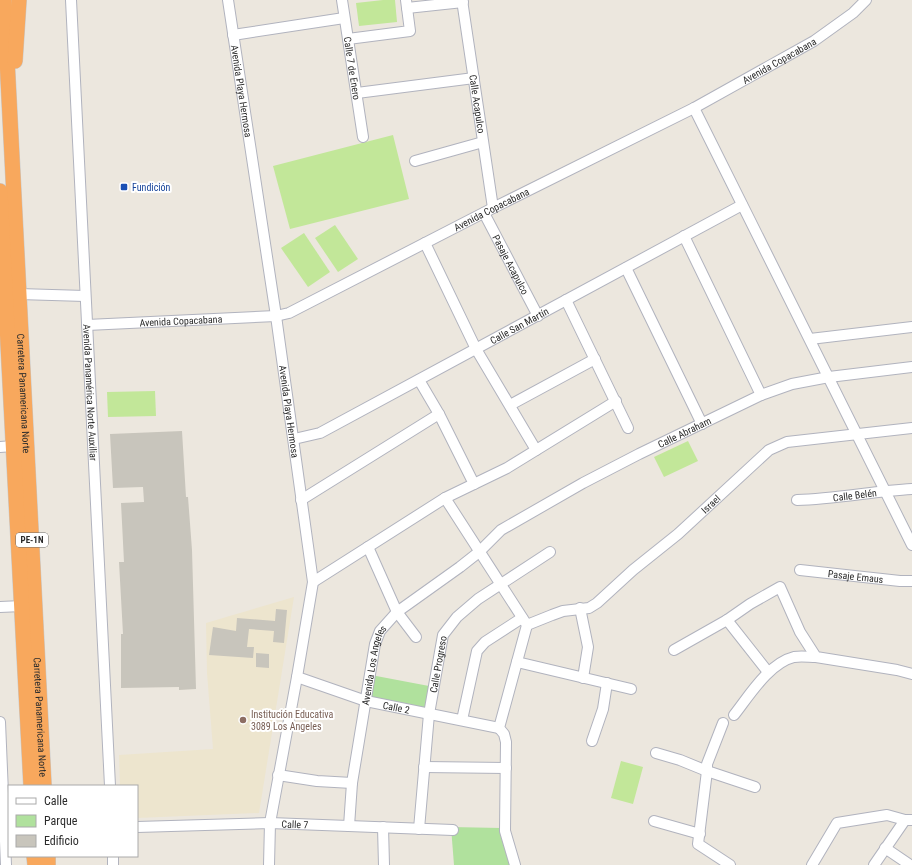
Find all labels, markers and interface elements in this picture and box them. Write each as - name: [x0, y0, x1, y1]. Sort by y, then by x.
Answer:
- street label: Avenida Copacabana: [740, 35, 818, 85]
- street label: Calle 7 de Enero: [342, 36, 363, 101]
- street label: Avenida Playa Hermosa: [229, 44, 254, 138]
- street label: Calle Acapulco: [468, 74, 487, 134]
- marker: Fundición: [119, 182, 129, 192]
- place label: Fundición: [132, 182, 171, 193]
- street label: Avenida Copacabana: [452, 185, 531, 233]
- street label: Pasaje Acapulco: [491, 233, 531, 296]
- street label: Calle San Martín: [488, 305, 550, 346]
- street label: Avenida Copacabana: [139, 313, 223, 328]
- street label: Avenida Panamérica Norte Auxiliar: [82, 324, 99, 461]
- street label: Carretera Panamericana Norte: [15, 333, 33, 454]
- street label: Avenida Playa Hermosa: [277, 365, 301, 459]
- street label: Calle Abraham: [656, 415, 713, 450]
- street label: Calle Belén: [832, 487, 877, 503]
- street label: Israel: [699, 493, 722, 515]
- road number: PE-1N: [16, 533, 48, 547]
- street label: Pasaje Emaus: [827, 568, 884, 585]
- street label: Avenida Los Angeles: [359, 622, 388, 706]
- street label: Calle Progreso: [427, 635, 448, 694]
- street label: Carretera Panamericana Norte: [32, 657, 49, 778]
- street label: Calle 2: [382, 699, 411, 715]
- place label: Institución Educativa 3089 Los Angeles: [251, 709, 334, 732]
- marker: Institución Educativa 3089 Los Angeles: [238, 715, 248, 725]
- legend: [8, 785, 138, 857]
- text: Calle: [44, 794, 68, 808]
- text: Parque: [44, 814, 78, 828]
- street label: Calle 7: [281, 818, 309, 830]
- text: Edificio: [44, 834, 79, 848]

